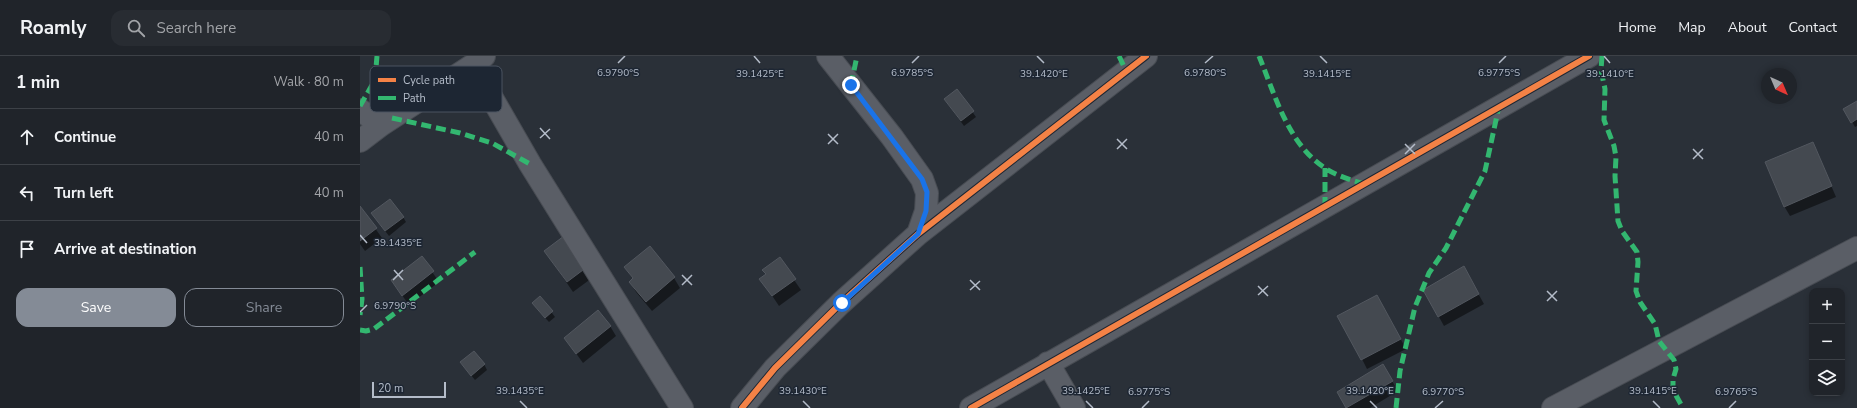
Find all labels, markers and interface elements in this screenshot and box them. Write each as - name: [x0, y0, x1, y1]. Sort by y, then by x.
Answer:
- search box: [111, 10, 391, 46]
- text: Roamly: [20, 15, 87, 41]
- icon: search: [125, 17, 147, 39]
- text: Search here: [157, 18, 236, 38]
- text: Home: [1618, 18, 1656, 37]
- text: Map: [1678, 18, 1706, 37]
- text: About: [1728, 18, 1767, 37]
- text: Contact: [1789, 18, 1837, 37]
- legend: [370, 66, 502, 112]
- text: 6.9790°S: [597, 66, 639, 80]
- text: 6.9785°S: [891, 66, 933, 80]
- text: 6.9780°S: [1184, 66, 1226, 80]
- text: 6.9775°S: [1478, 66, 1520, 80]
- text: 39.1425°E: [736, 67, 784, 81]
- text: 39.1420°E: [1020, 67, 1068, 81]
- text: 39.1415°E: [1303, 67, 1351, 81]
- text: 39.1410°E: [1586, 67, 1634, 81]
- north arrow: [1761, 68, 1797, 104]
- text: 1 min: [16, 71, 60, 94]
- text: Walk · 80 m: [273, 73, 344, 91]
- text: Cycle path: [403, 73, 455, 88]
- route end: [842, 76, 860, 94]
- text: Path: [403, 91, 426, 106]
- icon: ahead: [16, 126, 38, 148]
- text: Continue: [54, 127, 116, 147]
- text: 40 m: [314, 128, 344, 146]
- icon: left: [16, 182, 38, 204]
- text: Turn left: [54, 183, 113, 203]
- text: 40 m: [314, 184, 344, 202]
- text: 39.1435°E: [374, 236, 422, 250]
- icon: arrive: [16, 238, 38, 260]
- text: Arrive at destination: [54, 239, 197, 259]
- button: Save: [16, 288, 176, 327]
- button: Share: [184, 288, 344, 327]
- map controls: [1809, 288, 1845, 396]
- button: +: [1809, 288, 1845, 324]
- route start: [833, 294, 851, 312]
- text: 6.9790°S: [374, 299, 416, 313]
- button: −: [1809, 324, 1845, 360]
- button: layers: [1809, 360, 1845, 396]
- scale bar: [372, 380, 446, 399]
- text: 20 m: [378, 381, 403, 396]
- text: 39.1435°E: [496, 384, 544, 398]
- text: 39.1430°E: [779, 384, 827, 398]
- text: 39.1425°E: [1062, 384, 1110, 398]
- text: 39.1420°E: [1346, 384, 1394, 398]
- text: 39.1415°E: [1629, 384, 1677, 398]
- text: 6.9775°S: [1128, 385, 1170, 399]
- text: 6.9770°S: [1422, 385, 1464, 399]
- text: 6.9765°S: [1715, 385, 1757, 399]

